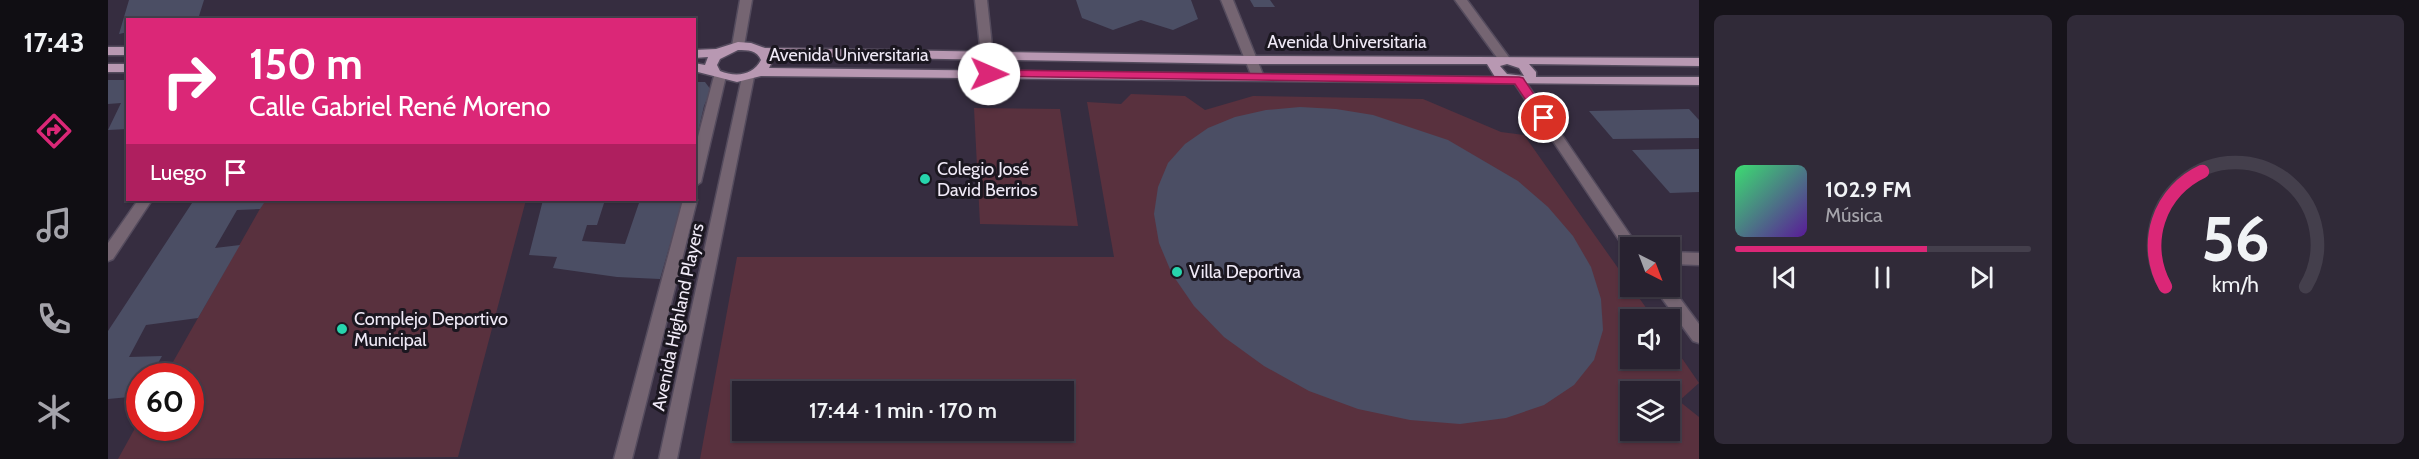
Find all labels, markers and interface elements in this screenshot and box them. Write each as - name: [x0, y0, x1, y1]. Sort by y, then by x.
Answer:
- text: 17:43: [23, 26, 85, 59]
- street label: Avenida Universitaria: [1267, 31, 1427, 53]
- text: 150 m: [249, 38, 363, 90]
- icon: right: [150, 42, 228, 120]
- position arrow: [957, 42, 1021, 106]
- street label: Avenida Universitaria: [769, 44, 929, 66]
- text: Calle Gabriel René Moreno: [249, 90, 551, 123]
- pin: [1518, 92, 1569, 143]
- icon: arrive: [1527, 101, 1560, 134]
- icon: directions: [33, 110, 75, 152]
- icon: arrive: [219, 156, 252, 189]
- place label: Colegio José David Berrios: [937, 158, 1037, 201]
- text: Luego: [150, 159, 207, 186]
- marker: Colegio José David Berrios: [918, 172, 932, 186]
- text: 102.9 FM: [1825, 176, 1912, 203]
- text: 56: [2201, 201, 2270, 277]
- text: Música: [1825, 203, 1883, 227]
- icon: music: [33, 204, 75, 246]
- street label: Avenida Highland Players: [647, 221, 709, 413]
- north arrow: [1620, 237, 1680, 297]
- map controls: [1620, 237, 1680, 441]
- place label: Villa Deportiva: [1189, 261, 1301, 283]
- icon: previous: [1768, 261, 1801, 294]
- icon: pause: [1866, 261, 1899, 294]
- icon: next: [1965, 261, 1998, 294]
- marker: Villa Deportiva: [1170, 265, 1184, 279]
- text: km/h: [2212, 271, 2259, 297]
- icon: phone: [33, 298, 75, 340]
- place label: Complejo Deportivo Municipal: [354, 308, 508, 351]
- button: sound: [1620, 309, 1680, 369]
- marker: Complejo Deportivo Municipal: [335, 322, 349, 336]
- speed limit sign: 60: [126, 363, 204, 441]
- button: layers: [1620, 381, 1680, 441]
- icon: climate: [33, 391, 75, 433]
- text: 17:44 · 1 min · 170 m: [809, 397, 997, 424]

